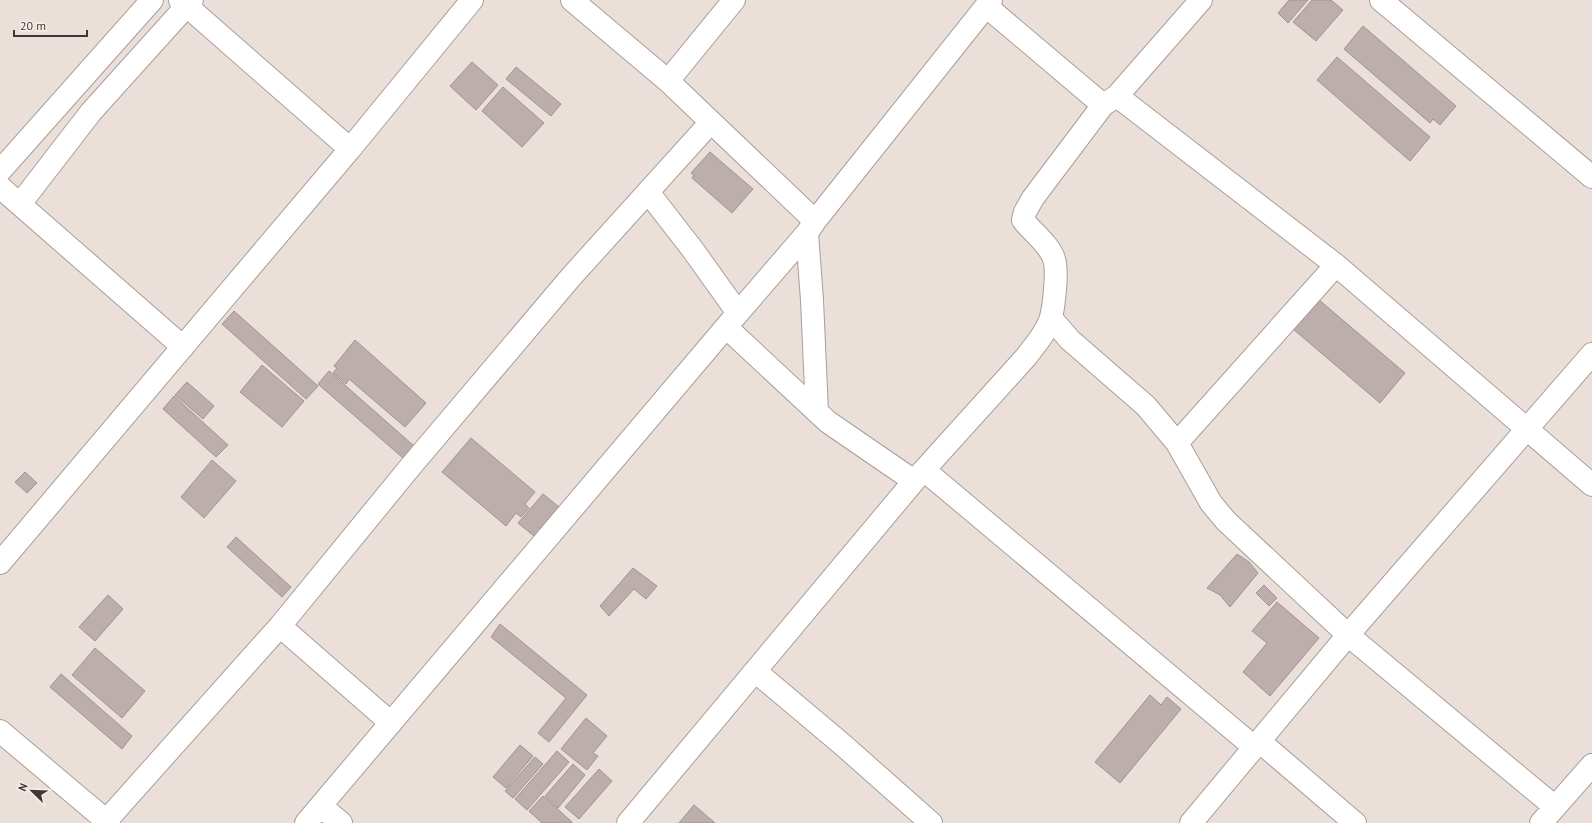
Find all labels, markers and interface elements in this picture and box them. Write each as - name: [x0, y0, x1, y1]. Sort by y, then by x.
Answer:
- scale bar: [14, 12, 87, 38]
- text: 20 m: [20, 18, 46, 33]
- north arrow: [12, 771, 52, 811]
- text: N: [15, 781, 31, 793]

